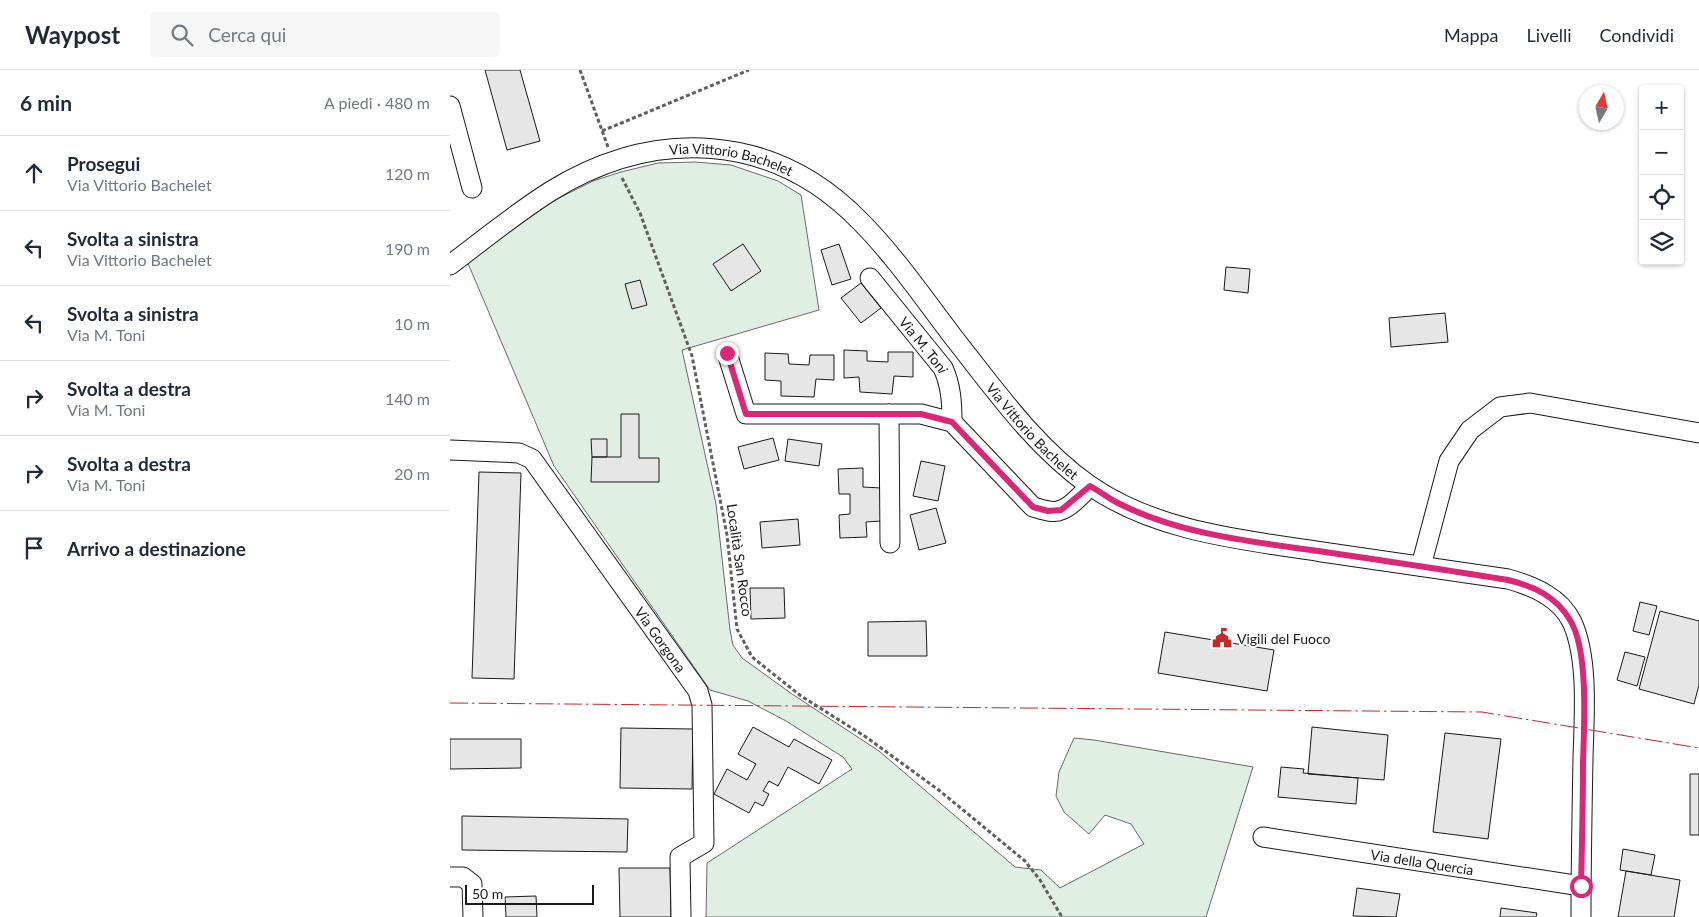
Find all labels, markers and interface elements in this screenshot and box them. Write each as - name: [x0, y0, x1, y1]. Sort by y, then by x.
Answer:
- search box: [150, 12, 500, 57]
- text: Waypost: [25, 20, 120, 49]
- icon: search: [168, 21, 196, 49]
- text: Cerca qui: [208, 23, 286, 46]
- text: Mappa: [1444, 24, 1499, 46]
- text: Livelli: [1527, 24, 1571, 46]
- text: Condividi: [1599, 24, 1674, 46]
- north arrow: [1579, 85, 1624, 130]
- map controls: [1639, 85, 1684, 265]
- button: +: [1639, 85, 1684, 130]
- text: 6 min: [20, 90, 72, 115]
- text: A piedi · 480 m: [324, 93, 430, 112]
- button: −: [1639, 130, 1684, 175]
- street label: Via Vittorio Bachelet: [668, 139, 796, 179]
- text: Prosegui: [67, 152, 140, 175]
- icon: ahead: [20, 159, 48, 187]
- text: 120 m: [385, 164, 430, 183]
- text: Via Vittorio Bachelet: [67, 175, 212, 194]
- button: locate: [1639, 175, 1684, 220]
- button: layers: [1639, 220, 1684, 265]
- text: Svolta a sinistra: [67, 227, 199, 250]
- icon: left: [20, 234, 48, 262]
- text: 190 m: [385, 239, 430, 258]
- text: Via Vittorio Bachelet: [67, 250, 212, 269]
- text: Svolta a sinistra: [67, 302, 199, 325]
- icon: left: [20, 309, 48, 337]
- street label: Via M. Toni: [896, 313, 953, 375]
- text: 10 m: [394, 314, 430, 333]
- text: Via M. Toni: [67, 325, 145, 344]
- route end: [716, 342, 739, 365]
- text: Svolta a destra: [67, 377, 191, 400]
- street label: Via Vittorio Bachelet: [983, 379, 1082, 483]
- icon: right: [20, 384, 48, 412]
- text: 140 m: [385, 389, 430, 408]
- text: Via M. Toni: [67, 400, 145, 419]
- text: Svolta a destra: [67, 452, 191, 475]
- icon: right: [20, 459, 48, 487]
- text: 20 m: [394, 464, 430, 483]
- text: Via M. Toni: [67, 475, 145, 494]
- street label: Località San Rocco: [724, 503, 756, 618]
- icon: arrive: [20, 534, 48, 562]
- text: Arrivo a destinazione: [67, 537, 246, 560]
- street label: Via Gorgona: [632, 603, 690, 675]
- public building icon: Vigili del Fuoco: [1211, 627, 1233, 649]
- place label: Vigili del Fuoco: [1237, 630, 1331, 647]
- street label: Via della Quercia: [1369, 845, 1475, 878]
- route start: [1570, 875, 1593, 898]
- scale bar: [465, 882, 594, 905]
- text: 50 m: [472, 885, 503, 902]

